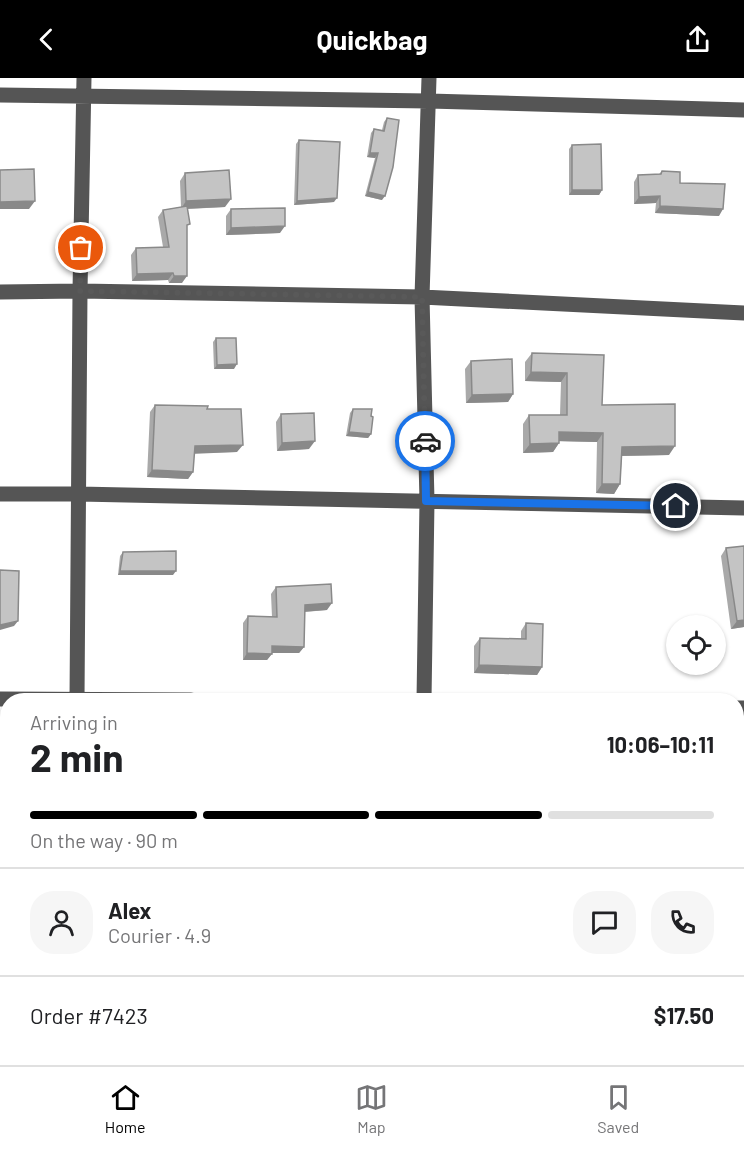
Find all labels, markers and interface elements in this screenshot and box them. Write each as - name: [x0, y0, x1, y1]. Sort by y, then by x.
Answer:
- icon: back: [30, 23, 63, 56]
- text: Quickbag: [316, 23, 428, 55]
- icon: share: [681, 23, 714, 56]
- pin: [55, 222, 106, 273]
- icon: bag: [64, 231, 97, 264]
- courier: [395, 411, 455, 471]
- icon: car: [409, 425, 442, 458]
- pin: [650, 480, 701, 531]
- icon: home: [659, 489, 692, 522]
- map controls: [666, 615, 726, 675]
- button: locate: [666, 615, 726, 675]
- text: Arriving in: [30, 710, 118, 734]
- text: 10:06–10:11: [607, 731, 714, 757]
- text: 2 min: [30, 733, 123, 780]
- text: On the way · 90 m: [30, 828, 178, 852]
- button: person: [30, 891, 93, 954]
- button: chat: [573, 891, 636, 954]
- button: phone: [651, 891, 714, 954]
- text: Alex: [108, 897, 151, 923]
- text: Courier · 4.9: [108, 923, 211, 947]
- text: Order #7423: [30, 1002, 148, 1028]
- text: $17.50: [654, 1002, 714, 1028]
- tab: Home: [105, 1081, 146, 1136]
- tab: Map: [355, 1081, 388, 1136]
- tab: Saved: [597, 1081, 639, 1136]

